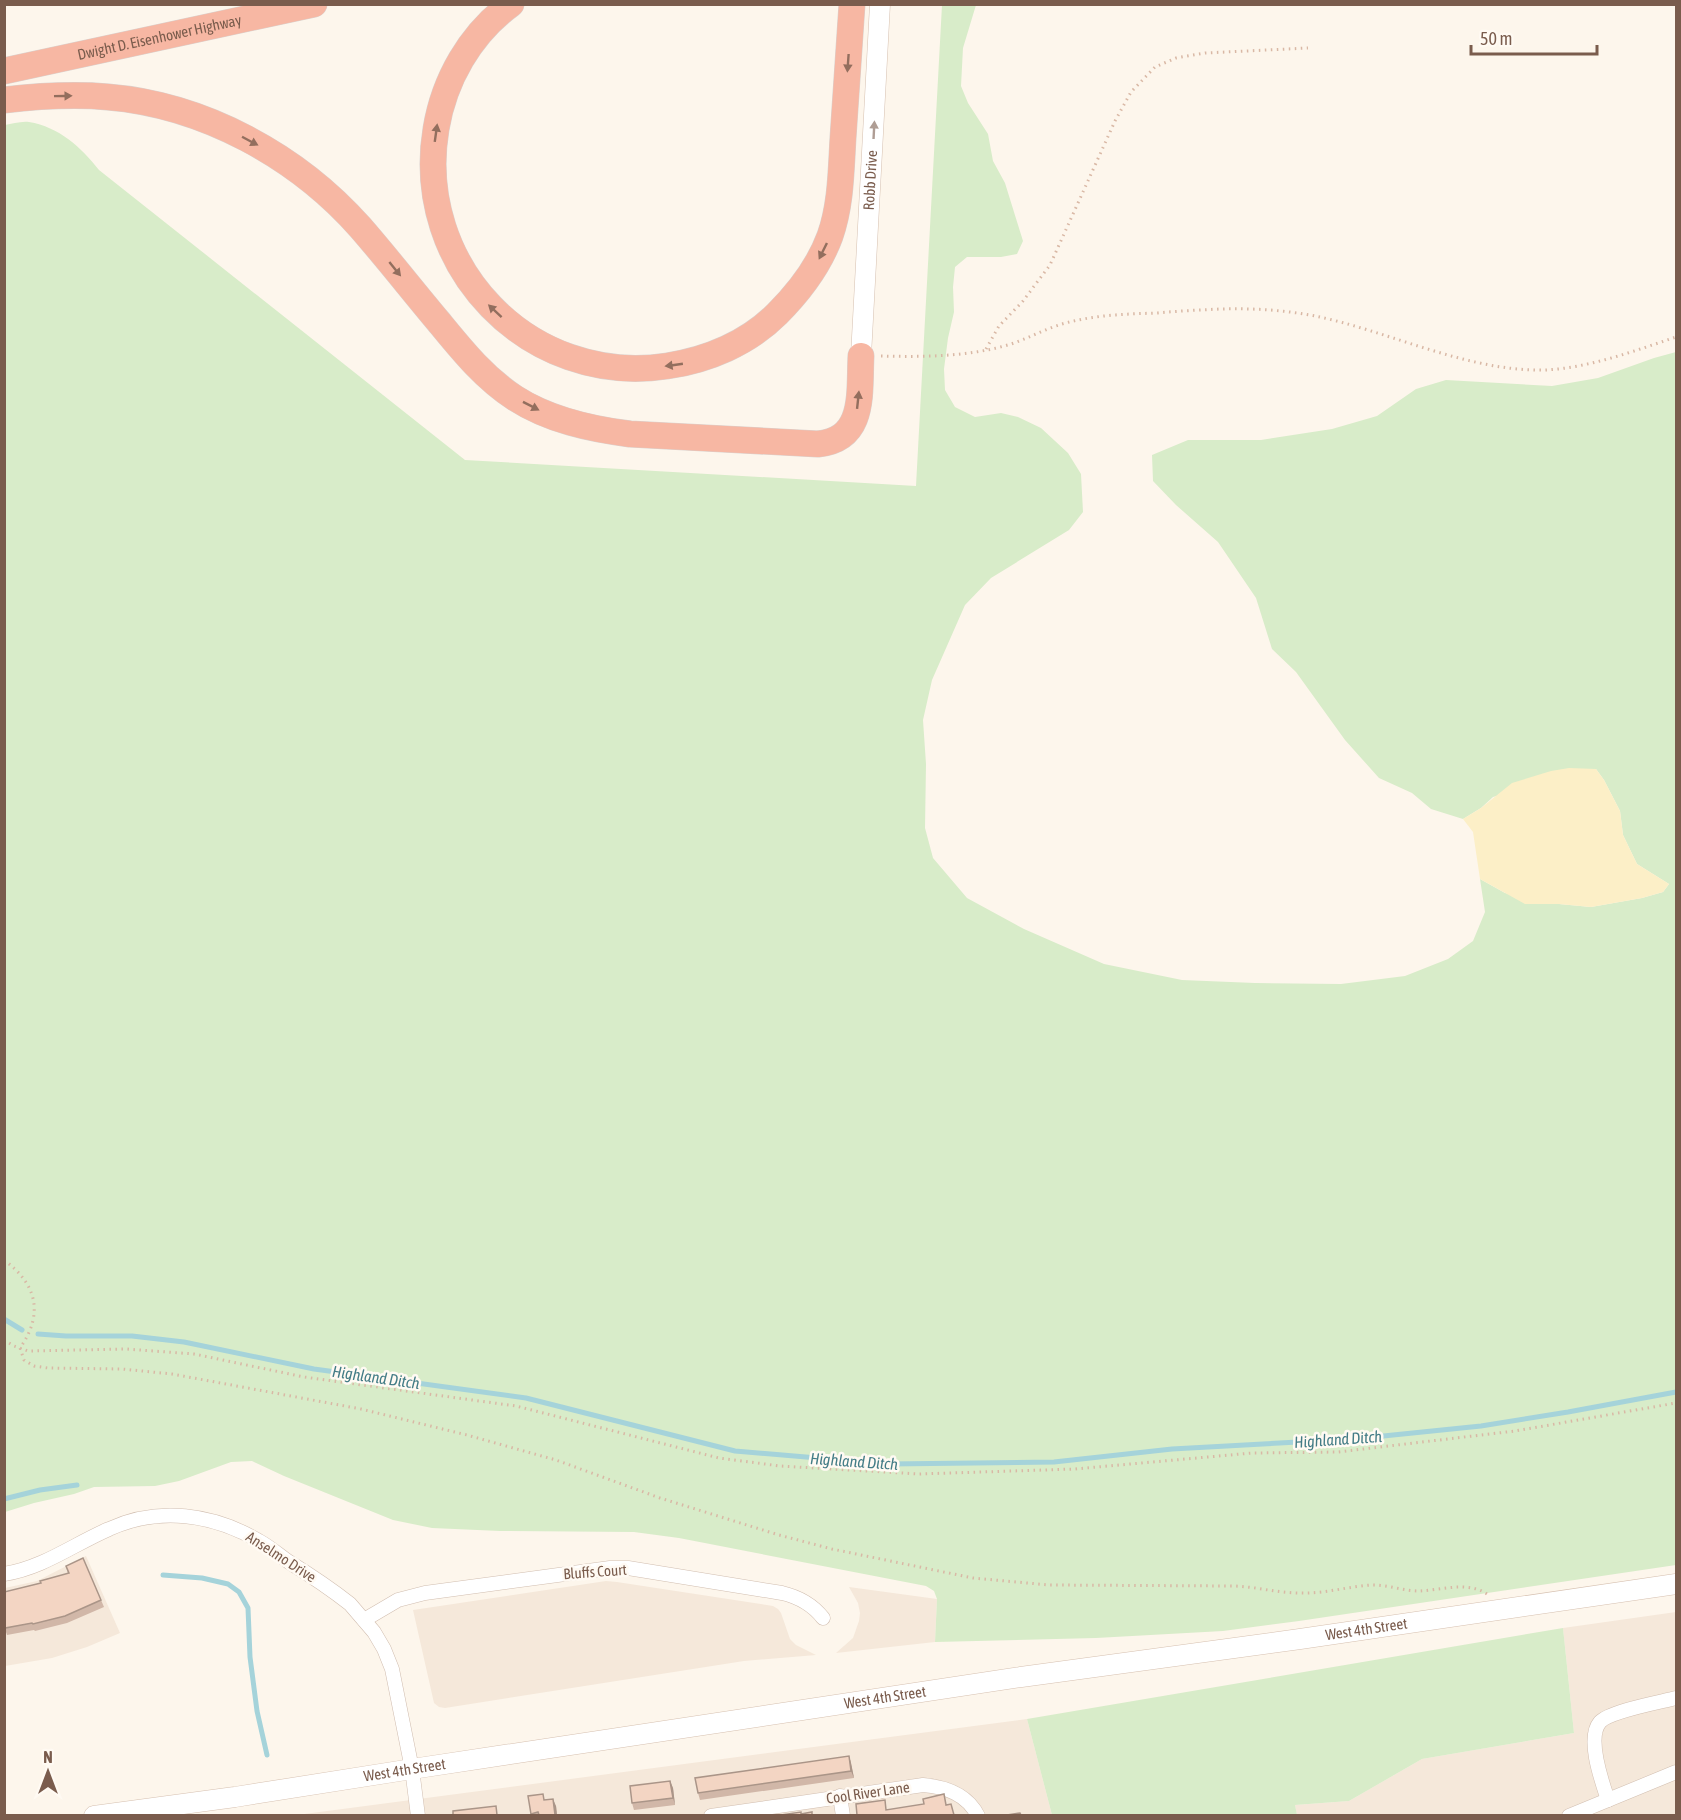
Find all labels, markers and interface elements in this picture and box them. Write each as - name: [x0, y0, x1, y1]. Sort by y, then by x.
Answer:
- street label: Dwight D. Eisenhower Highway: [76, 11, 243, 63]
- scale bar: [1471, 18, 1597, 56]
- text: 50 m: [1480, 28, 1512, 49]
- one-way arrow: [843, 53, 853, 72]
- one-way arrow: [53, 91, 72, 101]
- one-way arrow: [869, 120, 878, 139]
- one-way arrow: [431, 123, 440, 142]
- one-way arrow: [242, 136, 259, 146]
- street label: Robb Drive: [860, 150, 880, 211]
- one-way arrow: [818, 243, 828, 260]
- one-way arrow: [388, 261, 401, 276]
- one-way arrow: [488, 305, 503, 318]
- one-way arrow: [664, 361, 683, 370]
- one-way arrow: [853, 391, 863, 410]
- one-way arrow: [522, 401, 540, 411]
- water label: Highland Ditch: [331, 1362, 421, 1393]
- water label: Highland Ditch: [1293, 1427, 1383, 1452]
- water label: Highland Ditch: [809, 1449, 899, 1474]
- street label: Anselmo Drive: [243, 1528, 319, 1586]
- street label: Bluffs Court: [563, 1561, 627, 1582]
- street label: West 4th Street: [1324, 1614, 1408, 1643]
- street label: West 4th Street: [843, 1682, 927, 1712]
- north arrow: [18, 1742, 78, 1802]
- text: N: [43, 1748, 53, 1766]
- street label: West 4th Street: [362, 1755, 447, 1785]
- street label: Cool River Lane: [825, 1778, 911, 1807]

